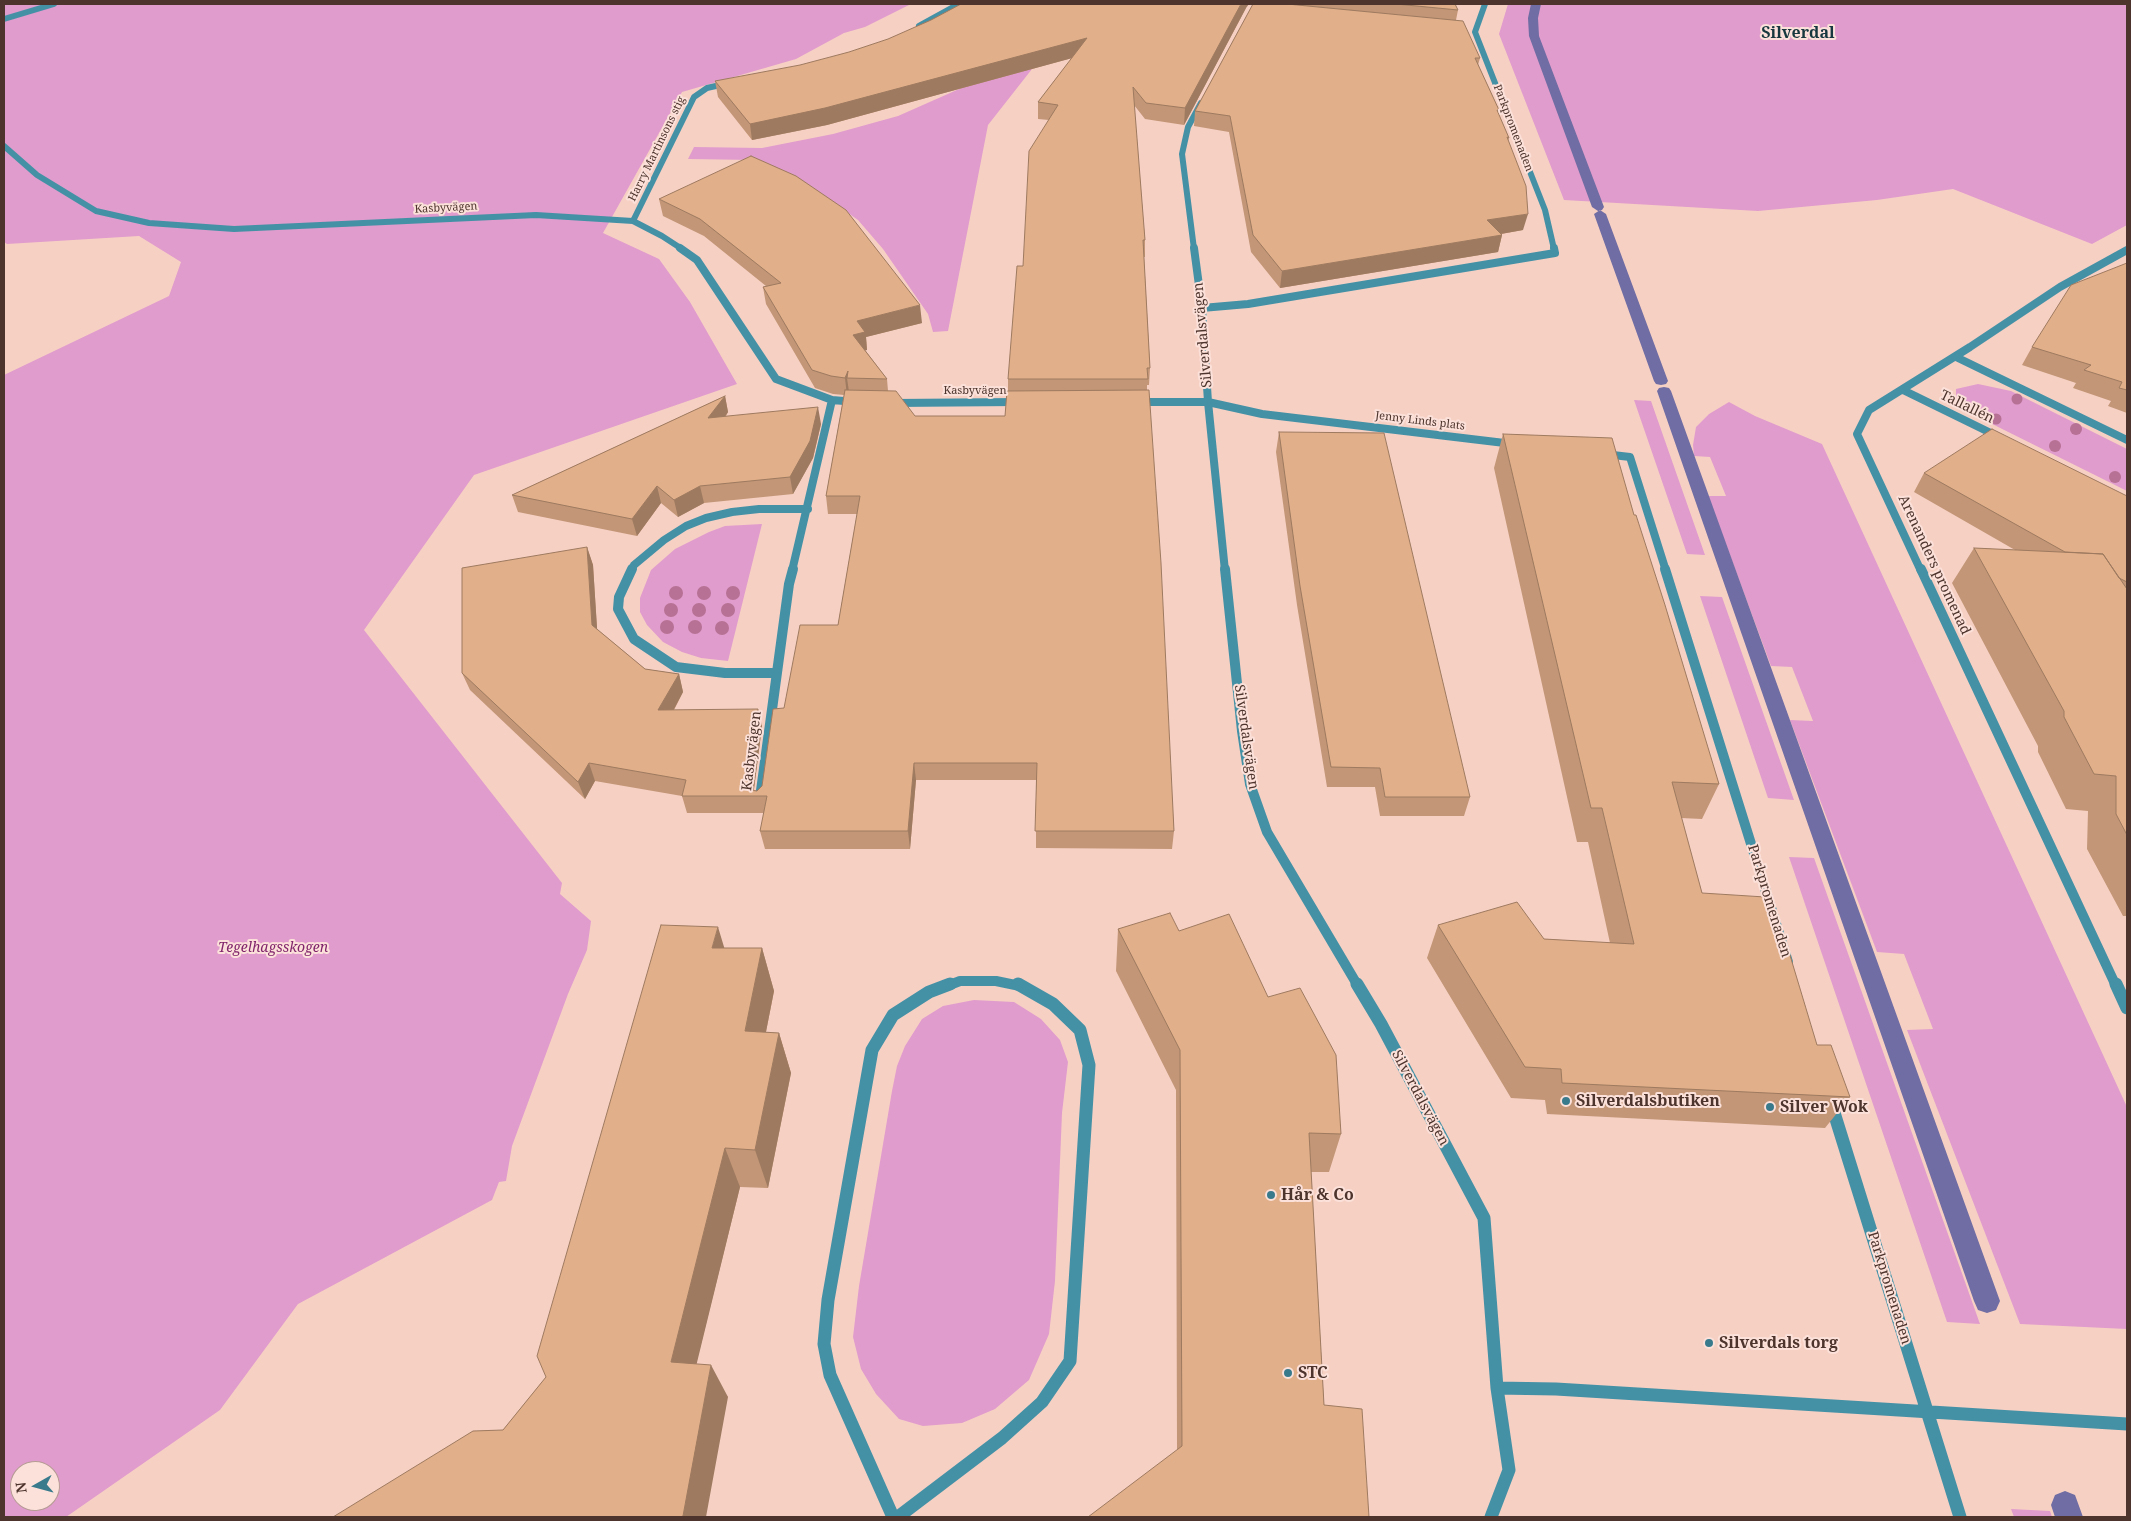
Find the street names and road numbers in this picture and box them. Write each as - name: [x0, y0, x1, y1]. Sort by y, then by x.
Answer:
- street label: Parkpromenaden: [1490, 83, 1536, 173]
- street label: Harry Martinsons stig: [626, 94, 688, 204]
- street label: Kasbyvägen: [414, 200, 478, 216]
- street label: Silverdalsvägen: [1190, 282, 1216, 388]
- street label: Kasbyvägen: [943, 384, 1007, 398]
- street label: Tallallén: [1937, 387, 1997, 427]
- street label: Jenny Linds plats: [1374, 409, 1466, 433]
- street label: Arenanders promenad: [1894, 493, 1974, 637]
- street label: Silverdalsvägen: [1230, 683, 1262, 791]
- street label: Kasbyvägen: [739, 710, 765, 792]
- street label: Parkpromenaden: [1744, 843, 1794, 959]
- street label: Silverdalsvägen: [1388, 1047, 1452, 1149]
- street label: Parkpromenaden: [1864, 1230, 1914, 1346]

